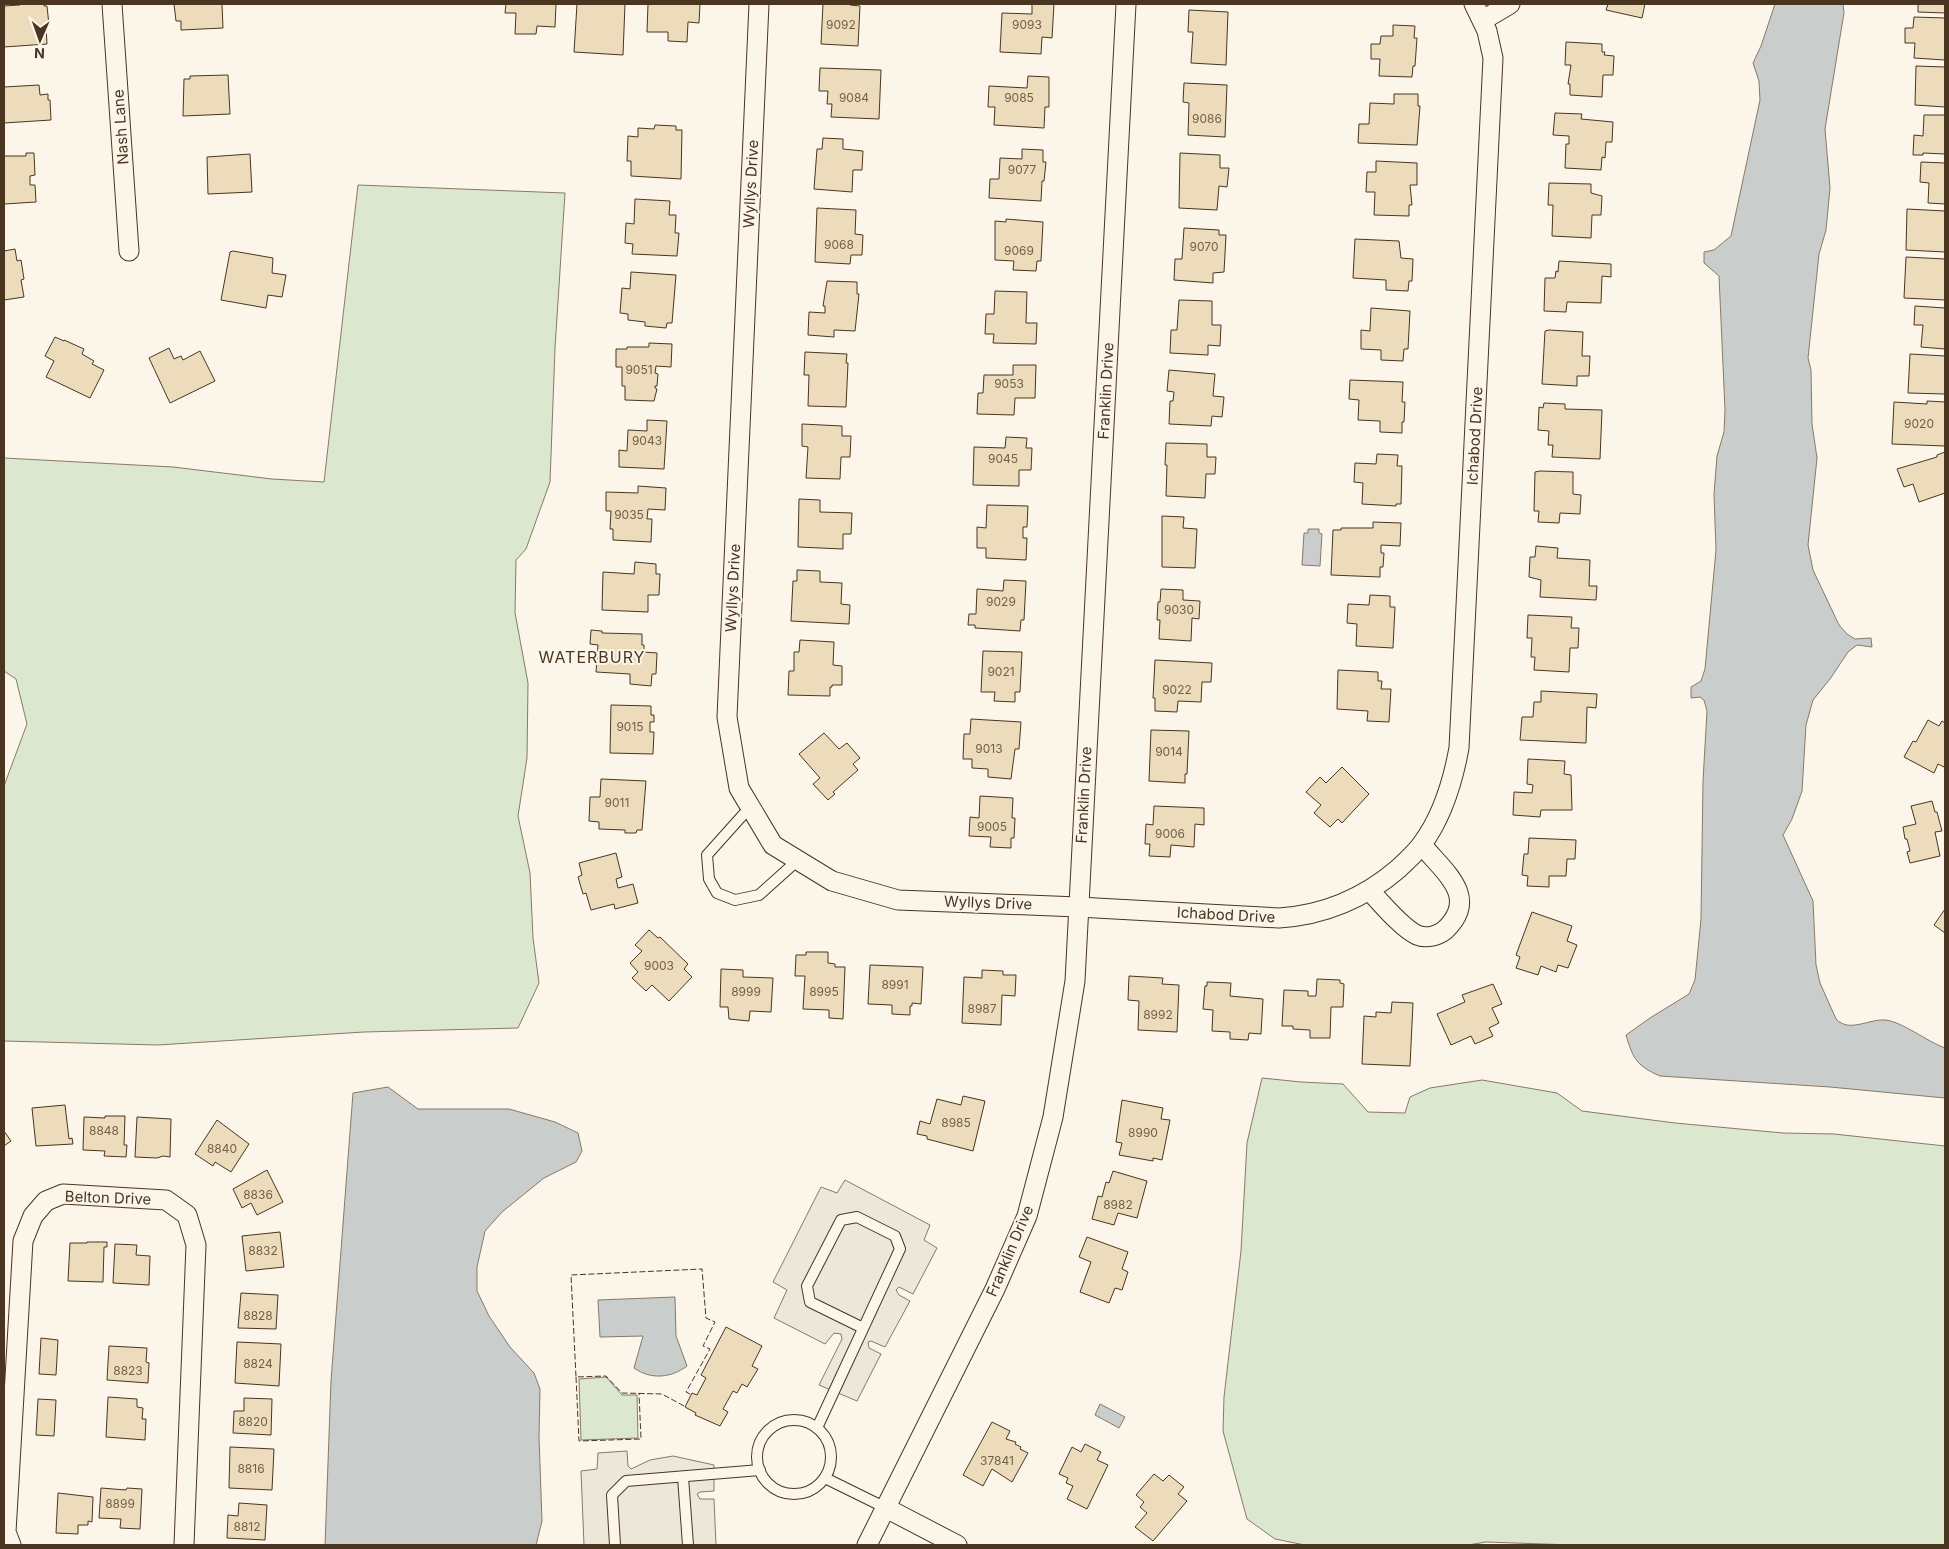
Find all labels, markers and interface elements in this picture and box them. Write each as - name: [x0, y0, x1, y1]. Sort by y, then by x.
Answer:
- north arrow: [15, 15, 65, 65]
- house number: 9092: [826, 17, 856, 32]
- house number: 9093: [1012, 17, 1042, 32]
- text: N: [34, 45, 45, 62]
- street label: Nash Lane: [108, 89, 133, 165]
- house number: 9084: [839, 90, 869, 105]
- house number: 9085: [1004, 90, 1034, 105]
- house number: 9086: [1192, 111, 1222, 126]
- street label: Wyllys Drive: [739, 139, 762, 229]
- house number: 9077: [1008, 162, 1037, 177]
- house number: 9068: [824, 237, 854, 252]
- house number: 9070: [1190, 239, 1218, 254]
- house number: 9069: [1004, 243, 1034, 258]
- street label: Franklin Drive: [1093, 342, 1118, 440]
- house number: 9051: [625, 362, 653, 377]
- house number: 9053: [994, 376, 1024, 391]
- street label: Ichabod Drive: [1462, 386, 1487, 486]
- house number: 9020: [1904, 416, 1934, 431]
- house number: 9043: [632, 433, 662, 448]
- house number: 9045: [988, 451, 1018, 466]
- house number: 9035: [614, 507, 644, 522]
- street label: Wyllys Drive: [721, 543, 744, 633]
- house number: 9029: [986, 594, 1016, 609]
- house number: 9030: [1164, 602, 1194, 617]
- district label: WATERBURY: [539, 647, 645, 667]
- house number: 9021: [987, 664, 1015, 679]
- house number: 9022: [1162, 682, 1192, 697]
- house number: 9015: [616, 719, 644, 734]
- house number: 9013: [975, 741, 1003, 756]
- house number: 9014: [1155, 744, 1183, 759]
- street label: Franklin Drive: [1071, 746, 1096, 844]
- house number: 9011: [605, 795, 629, 810]
- house number: 9005: [977, 819, 1007, 834]
- house number: 9006: [1155, 826, 1185, 841]
- street label: Wyllys Drive: [944, 891, 1033, 914]
- street label: Ichabod Drive: [1176, 902, 1276, 927]
- house number: 9003: [644, 958, 674, 973]
- house number: 8991: [881, 977, 909, 992]
- house number: 8999: [731, 984, 761, 999]
- house number: 8995: [809, 984, 839, 999]
- house number: 8987: [967, 1001, 997, 1016]
- house number: 8992: [1143, 1007, 1173, 1022]
- house number: 8985: [941, 1115, 971, 1130]
- house number: 8848: [89, 1123, 119, 1138]
- house number: 8990: [1128, 1125, 1158, 1140]
- house number: 8840: [207, 1141, 237, 1156]
- street label: Belton Drive: [64, 1186, 152, 1209]
- house number: 8836: [243, 1187, 273, 1202]
- house number: 8982: [1103, 1197, 1133, 1212]
- street label: Franklin Drive: [982, 1202, 1037, 1299]
- house number: 8832: [248, 1243, 278, 1258]
- house number: 8828: [243, 1308, 273, 1323]
- house number: 8824: [243, 1356, 273, 1371]
- house number: 8823: [113, 1363, 143, 1378]
- house number: 8820: [238, 1414, 268, 1429]
- house number: 37841: [980, 1453, 1014, 1468]
- house number: 8816: [237, 1461, 265, 1476]
- house number: 8899: [105, 1496, 135, 1511]
- house number: 8812: [233, 1519, 261, 1534]

